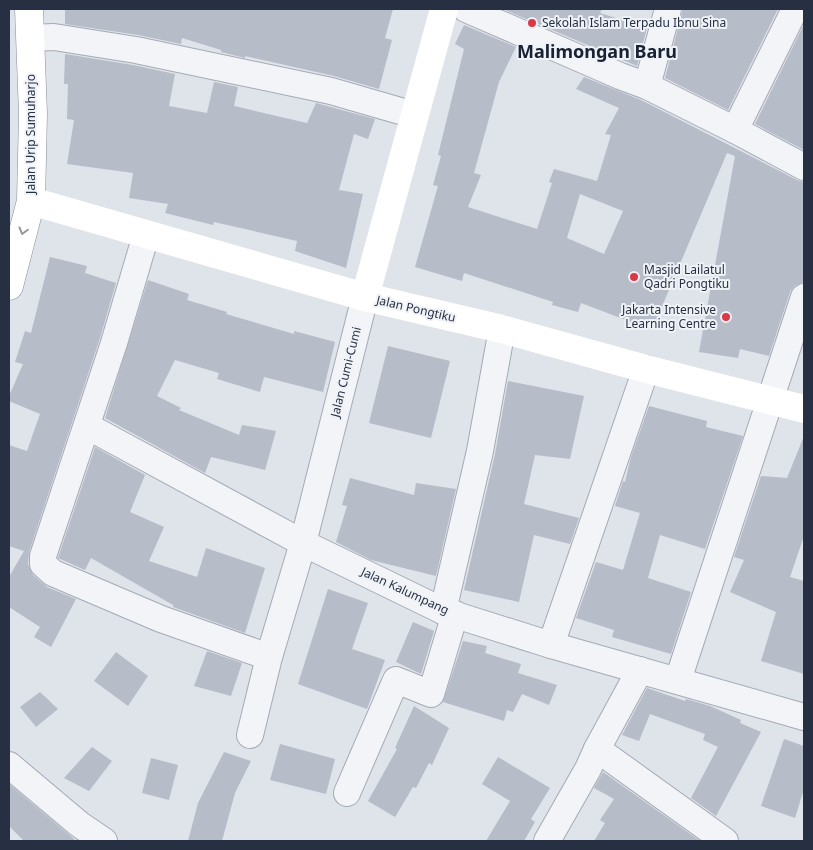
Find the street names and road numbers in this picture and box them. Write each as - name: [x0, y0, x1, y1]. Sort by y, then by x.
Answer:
- street label: Jalan Urip Sumuharjo: [22, 74, 39, 195]
- street label: Jalan Pongtiku: [374, 291, 457, 326]
- street label: Jalan Cumi-Cumi: [326, 325, 365, 420]
- street label: Jalan Kalumpang: [358, 562, 452, 618]

